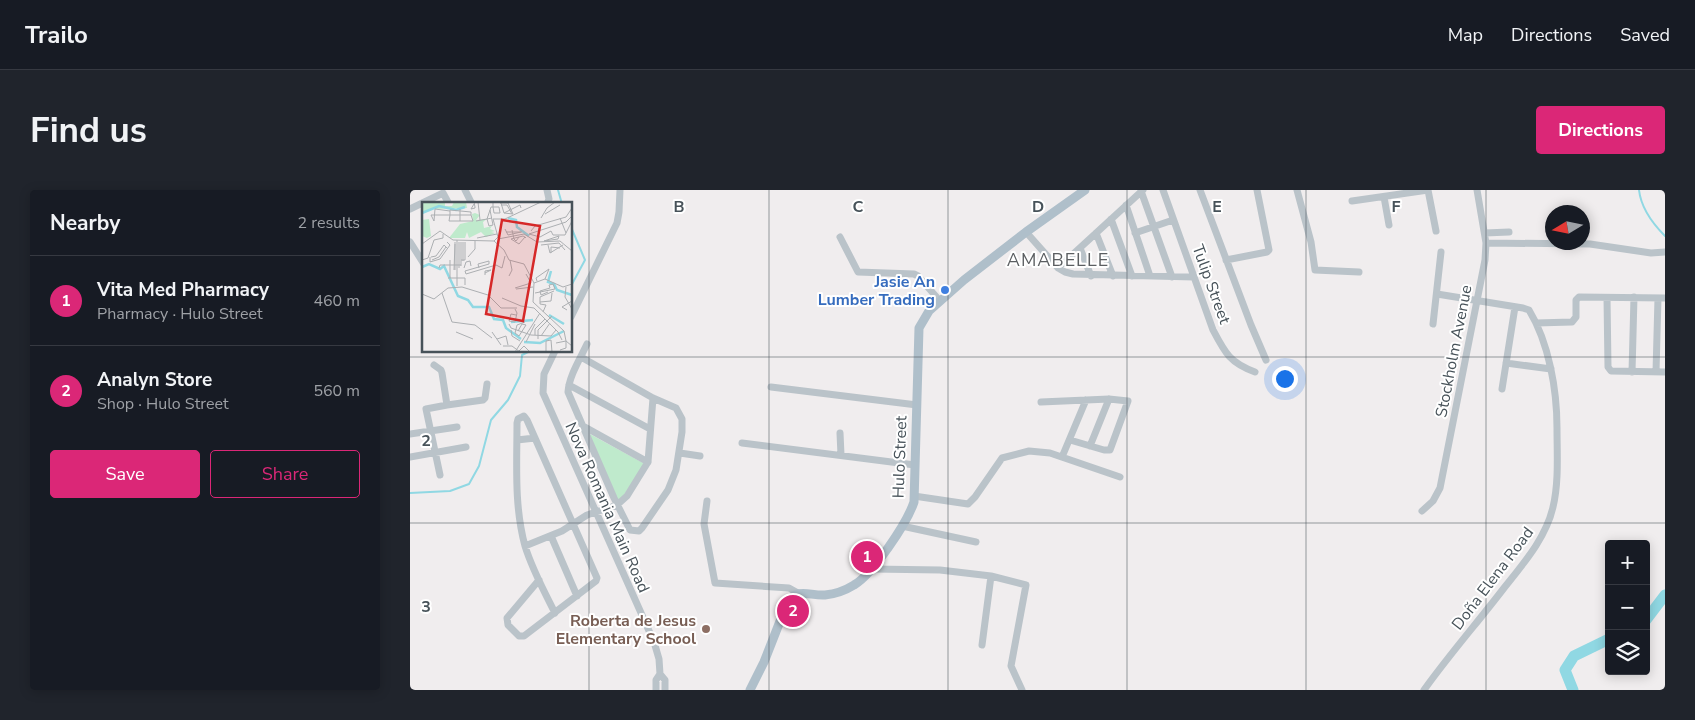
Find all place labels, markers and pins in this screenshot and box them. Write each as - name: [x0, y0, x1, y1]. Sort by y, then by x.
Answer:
- place label: Jasie An Lumber Trading: [818, 271, 935, 311]
- marker: Jasie An Lumber Trading: [939, 284, 951, 296]
- pin: 1: [851, 538, 883, 576]
- pin: 2: [777, 592, 809, 630]
- place label: Roberta de Jesus Elementary School: [556, 610, 696, 650]
- marker: Roberta de Jesus Elementary School: [700, 623, 712, 635]

